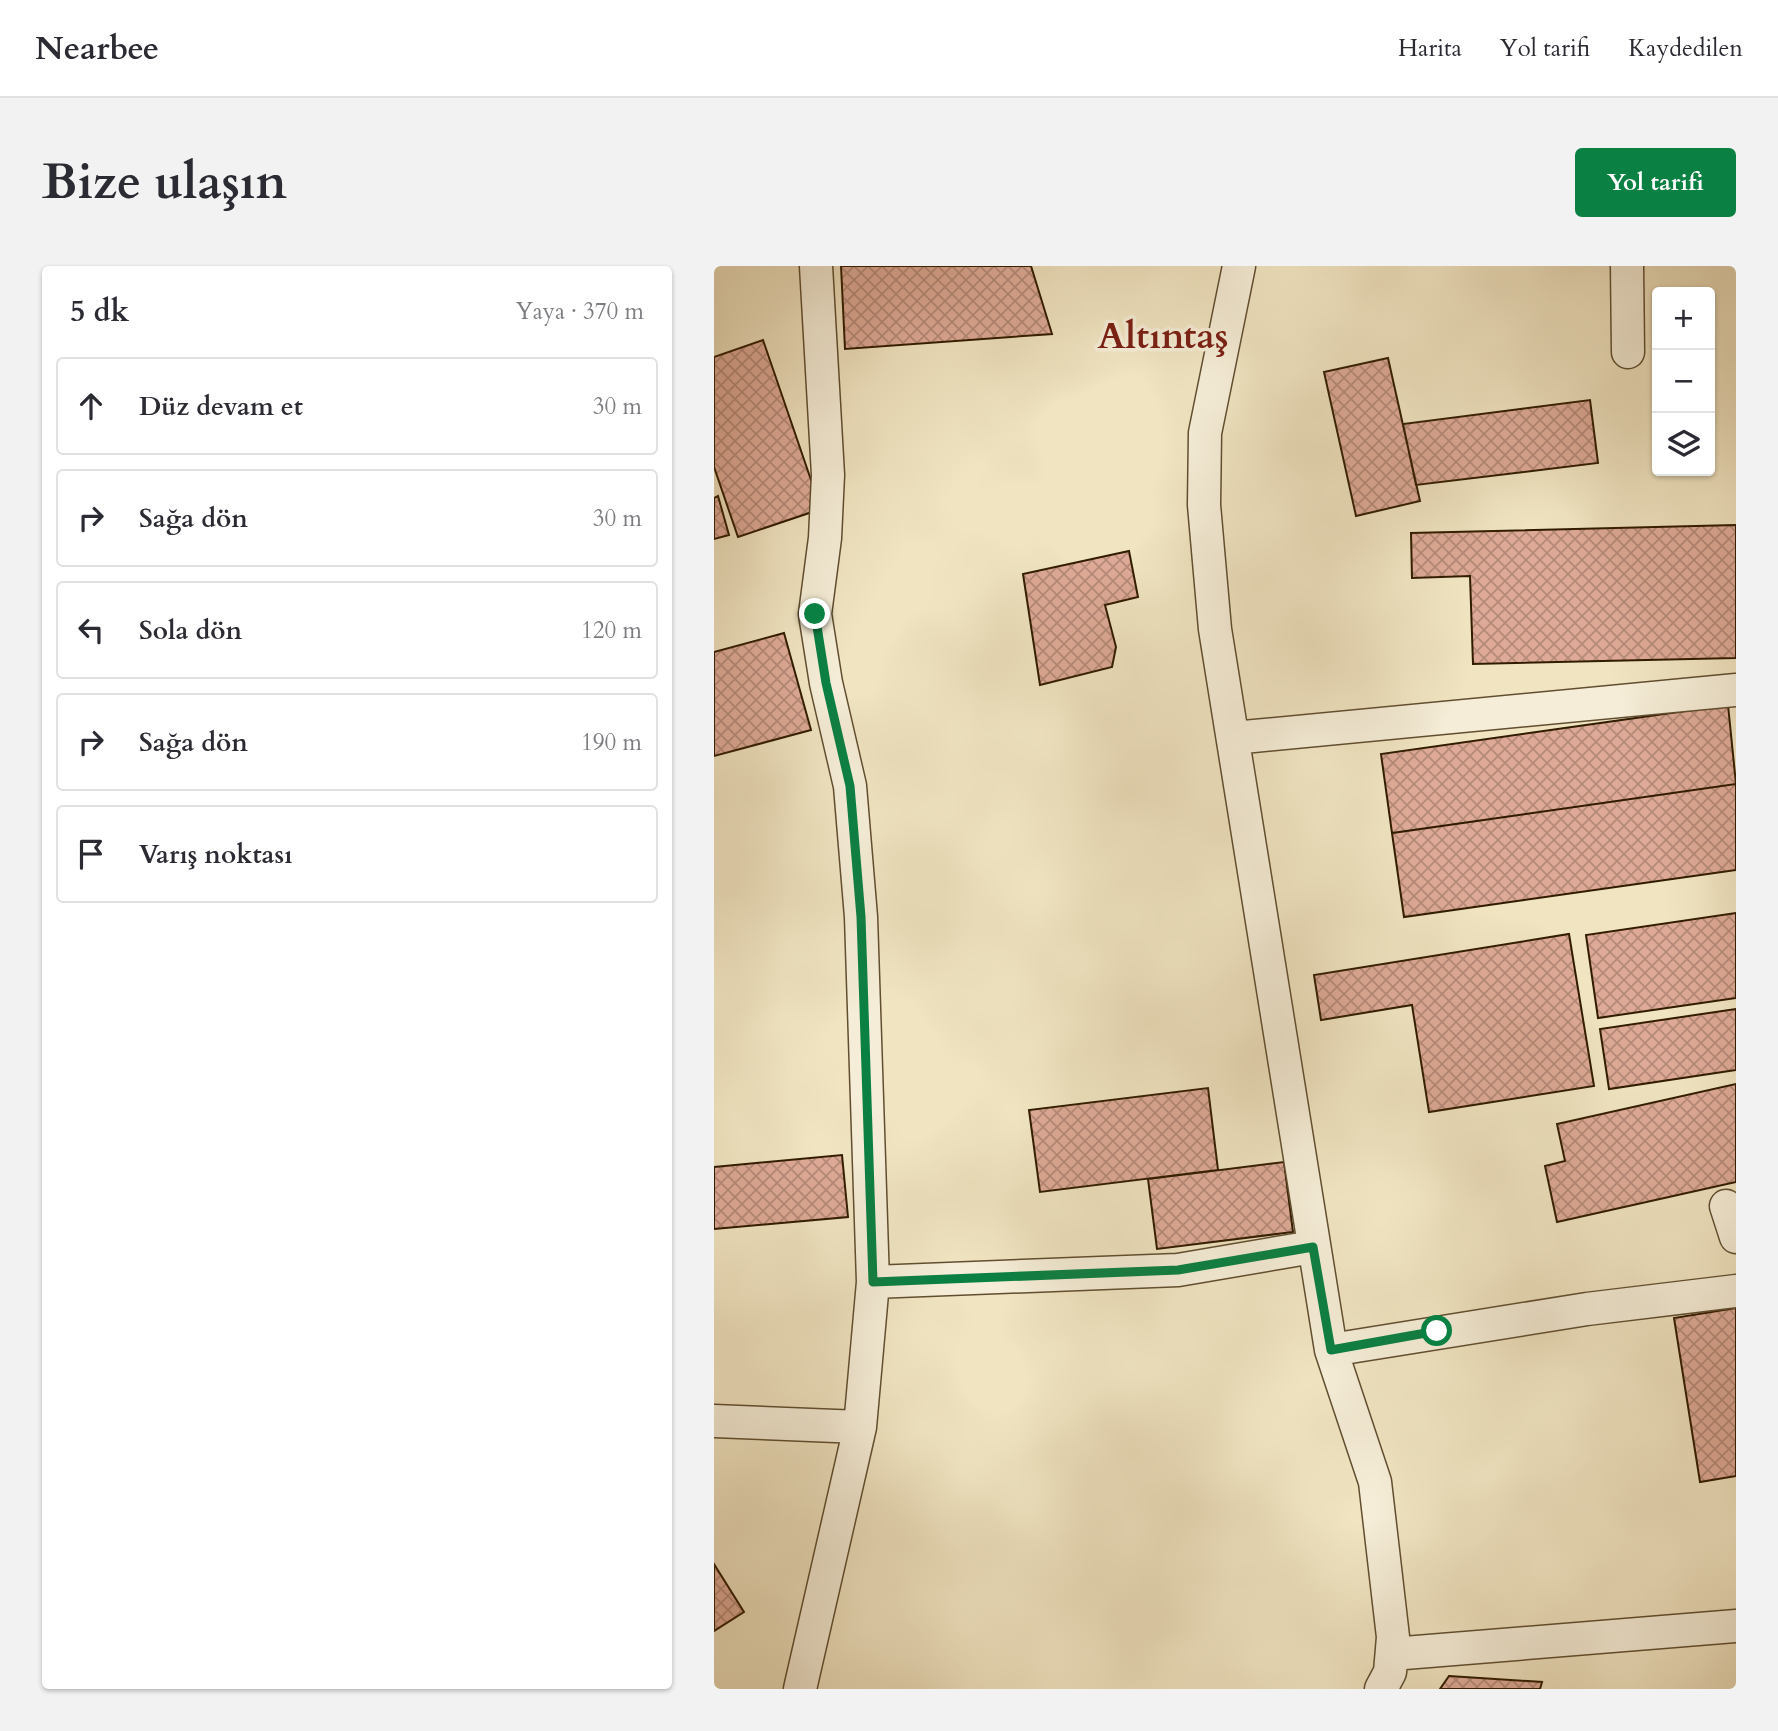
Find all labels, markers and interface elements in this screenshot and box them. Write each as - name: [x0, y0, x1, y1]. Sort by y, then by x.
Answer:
- text: Nearbee: [35, 26, 159, 71]
- text: Harita: [1398, 32, 1462, 65]
- text: Yol tarifi: [1500, 32, 1590, 65]
- text: Kaydedilen: [1628, 32, 1743, 65]
- button: Yol tarifi: [1575, 148, 1736, 217]
- text: Bize ulaşın: [42, 149, 287, 216]
- map controls: [1652, 287, 1715, 476]
- button: +: [1652, 287, 1715, 350]
- text: 5 dk: [70, 291, 129, 332]
- text: Yaya · 370 m: [516, 296, 644, 327]
- district label: Altıntaş: [1097, 311, 1229, 361]
- button: −: [1652, 350, 1715, 413]
- icon: ahead: [72, 387, 110, 425]
- text: Düz devam et: [139, 389, 303, 424]
- text: 30 m: [593, 391, 642, 422]
- button: layers: [1652, 413, 1715, 476]
- icon: right: [72, 499, 110, 537]
- text: Sağa dön: [139, 501, 248, 536]
- text: 30 m: [593, 503, 642, 534]
- route end: [799, 598, 830, 629]
- icon: left: [72, 611, 110, 649]
- text: Sola dön: [139, 613, 242, 648]
- text: 120 m: [581, 615, 642, 646]
- icon: right: [72, 723, 110, 761]
- text: Sağa dön: [139, 725, 248, 760]
- text: 190 m: [581, 727, 642, 758]
- icon: arrive: [72, 835, 110, 873]
- text: Varış noktası: [139, 837, 292, 872]
- route start: [1421, 1315, 1452, 1346]

